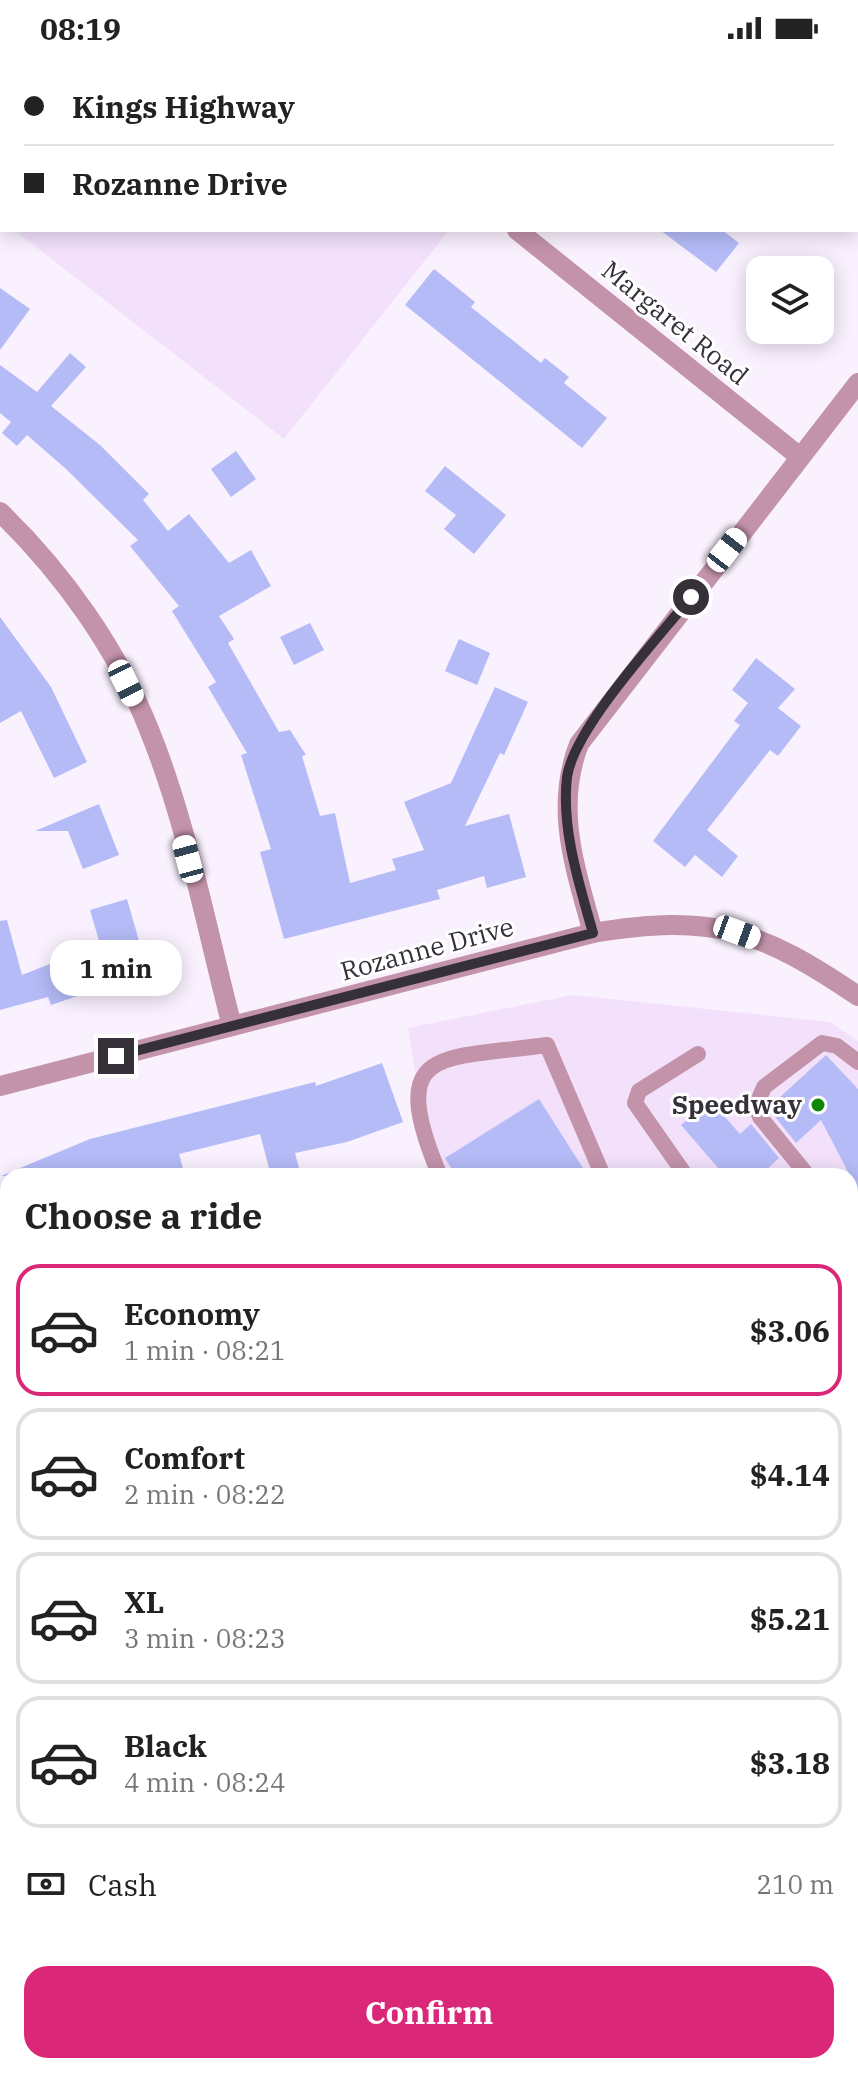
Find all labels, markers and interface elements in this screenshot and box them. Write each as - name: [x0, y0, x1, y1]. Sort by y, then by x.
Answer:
- text: 08:19: [40, 9, 121, 48]
- text: Kings Highway: [72, 87, 295, 126]
- text: Rozanne Drive: [72, 164, 288, 203]
- street label: Margaret Road: [595, 253, 756, 392]
- map controls: [746, 256, 834, 344]
- button: layers: [746, 256, 834, 344]
- car: [703, 524, 751, 576]
- route start: [673, 579, 709, 615]
- car: [105, 656, 147, 710]
- car: [170, 833, 206, 885]
- street label: Rozanne Drive: [337, 909, 517, 987]
- car: [710, 913, 764, 951]
- callout: 1 min: [50, 940, 182, 996]
- text: 1 min: [80, 951, 152, 985]
- route end: [98, 1038, 134, 1074]
- place label: Speedway: [672, 1087, 802, 1121]
- marker: Speedway: [809, 1096, 827, 1114]
- text: Choose a ride: [24, 1192, 263, 1239]
- icon: car: [28, 1294, 100, 1366]
- text: Economy: [124, 1294, 260, 1333]
- text: $3.06: [750, 1311, 830, 1350]
- text: 1 min · 08:21: [124, 1333, 286, 1367]
- icon: car: [28, 1438, 100, 1510]
- text: Comfort: [124, 1438, 245, 1477]
- text: $4.14: [750, 1455, 830, 1494]
- text: 2 min · 08:22: [124, 1477, 286, 1511]
- icon: car: [28, 1582, 100, 1654]
- text: XL: [124, 1582, 164, 1621]
- text: $5.21: [750, 1599, 830, 1638]
- text: 3 min · 08:23: [124, 1621, 286, 1655]
- icon: car: [28, 1726, 100, 1798]
- text: Black: [124, 1726, 207, 1765]
- text: $3.18: [750, 1743, 830, 1782]
- text: 4 min · 08:24: [124, 1765, 286, 1799]
- icon: cash: [24, 1862, 68, 1906]
- text: Cash: [88, 1865, 157, 1904]
- text: 210 m: [756, 1867, 834, 1901]
- button: Confirm: [24, 1966, 834, 2058]

